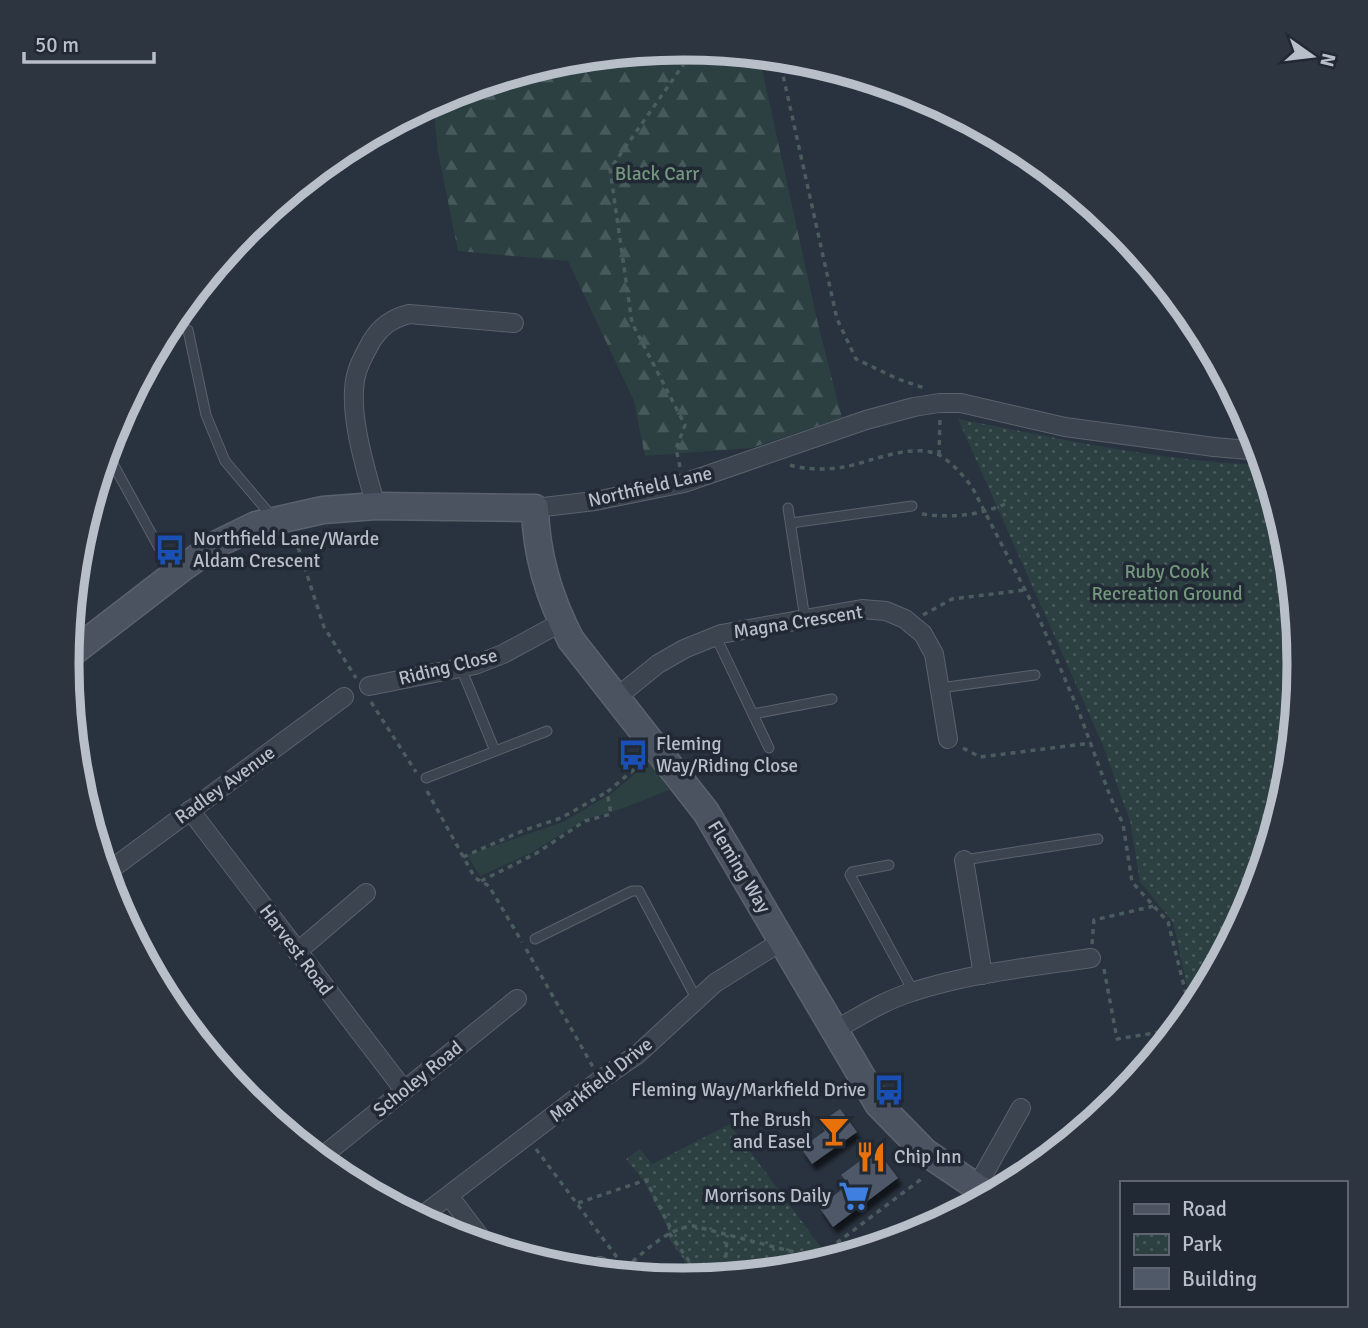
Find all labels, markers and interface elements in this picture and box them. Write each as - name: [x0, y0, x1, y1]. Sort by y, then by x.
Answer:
- scale bar: [24, 21, 154, 65]
- north arrow: [1277, 21, 1347, 91]
- text: 50 m: [35, 32, 79, 58]
- text: N: [1314, 51, 1341, 69]
- park label: Black Carr: [615, 162, 699, 186]
- street label: Northfield Lane: [586, 461, 714, 513]
- place label: Northfield Lane/Warde Aldam Crescent: [193, 527, 379, 573]
- bus stop icon: Northfield Lane/Warde Aldam Crescent: [153, 533, 187, 567]
- park label: Ruby Cook Recreation Ground: [1091, 560, 1243, 606]
- street label: Magna Crescent: [732, 600, 865, 644]
- street label: Riding Close: [396, 643, 500, 691]
- place label: Fleming Way/Riding Close: [656, 732, 798, 778]
- bus stop icon: Fleming Way/Riding Close: [616, 738, 650, 772]
- street label: Radley Avenue: [170, 741, 280, 829]
- street label: Fleming Way: [702, 817, 776, 918]
- street label: Harvest Road: [254, 900, 338, 1000]
- street label: Markfield Drive: [545, 1032, 657, 1128]
- street label: Scholey Road: [368, 1036, 468, 1122]
- bus stop icon: Fleming Way/Markfield Drive: [872, 1073, 906, 1107]
- place label: Fleming Way/Markfield Drive: [631, 1078, 866, 1102]
- place label: The Brush and Easel: [730, 1108, 811, 1154]
- bar icon: The Brush and Easel: [817, 1114, 851, 1148]
- restaurant icon: Chip Inn: [854, 1140, 888, 1174]
- place label: Chip Inn: [894, 1145, 962, 1169]
- supermarket icon: Morrisons Daily: [837, 1179, 871, 1213]
- legend: [1120, 1181, 1347, 1307]
- place label: Morrisons Daily: [704, 1184, 831, 1208]
- text: Road: [1182, 1196, 1227, 1222]
- text: Park: [1182, 1231, 1223, 1257]
- text: Building: [1182, 1266, 1257, 1292]

